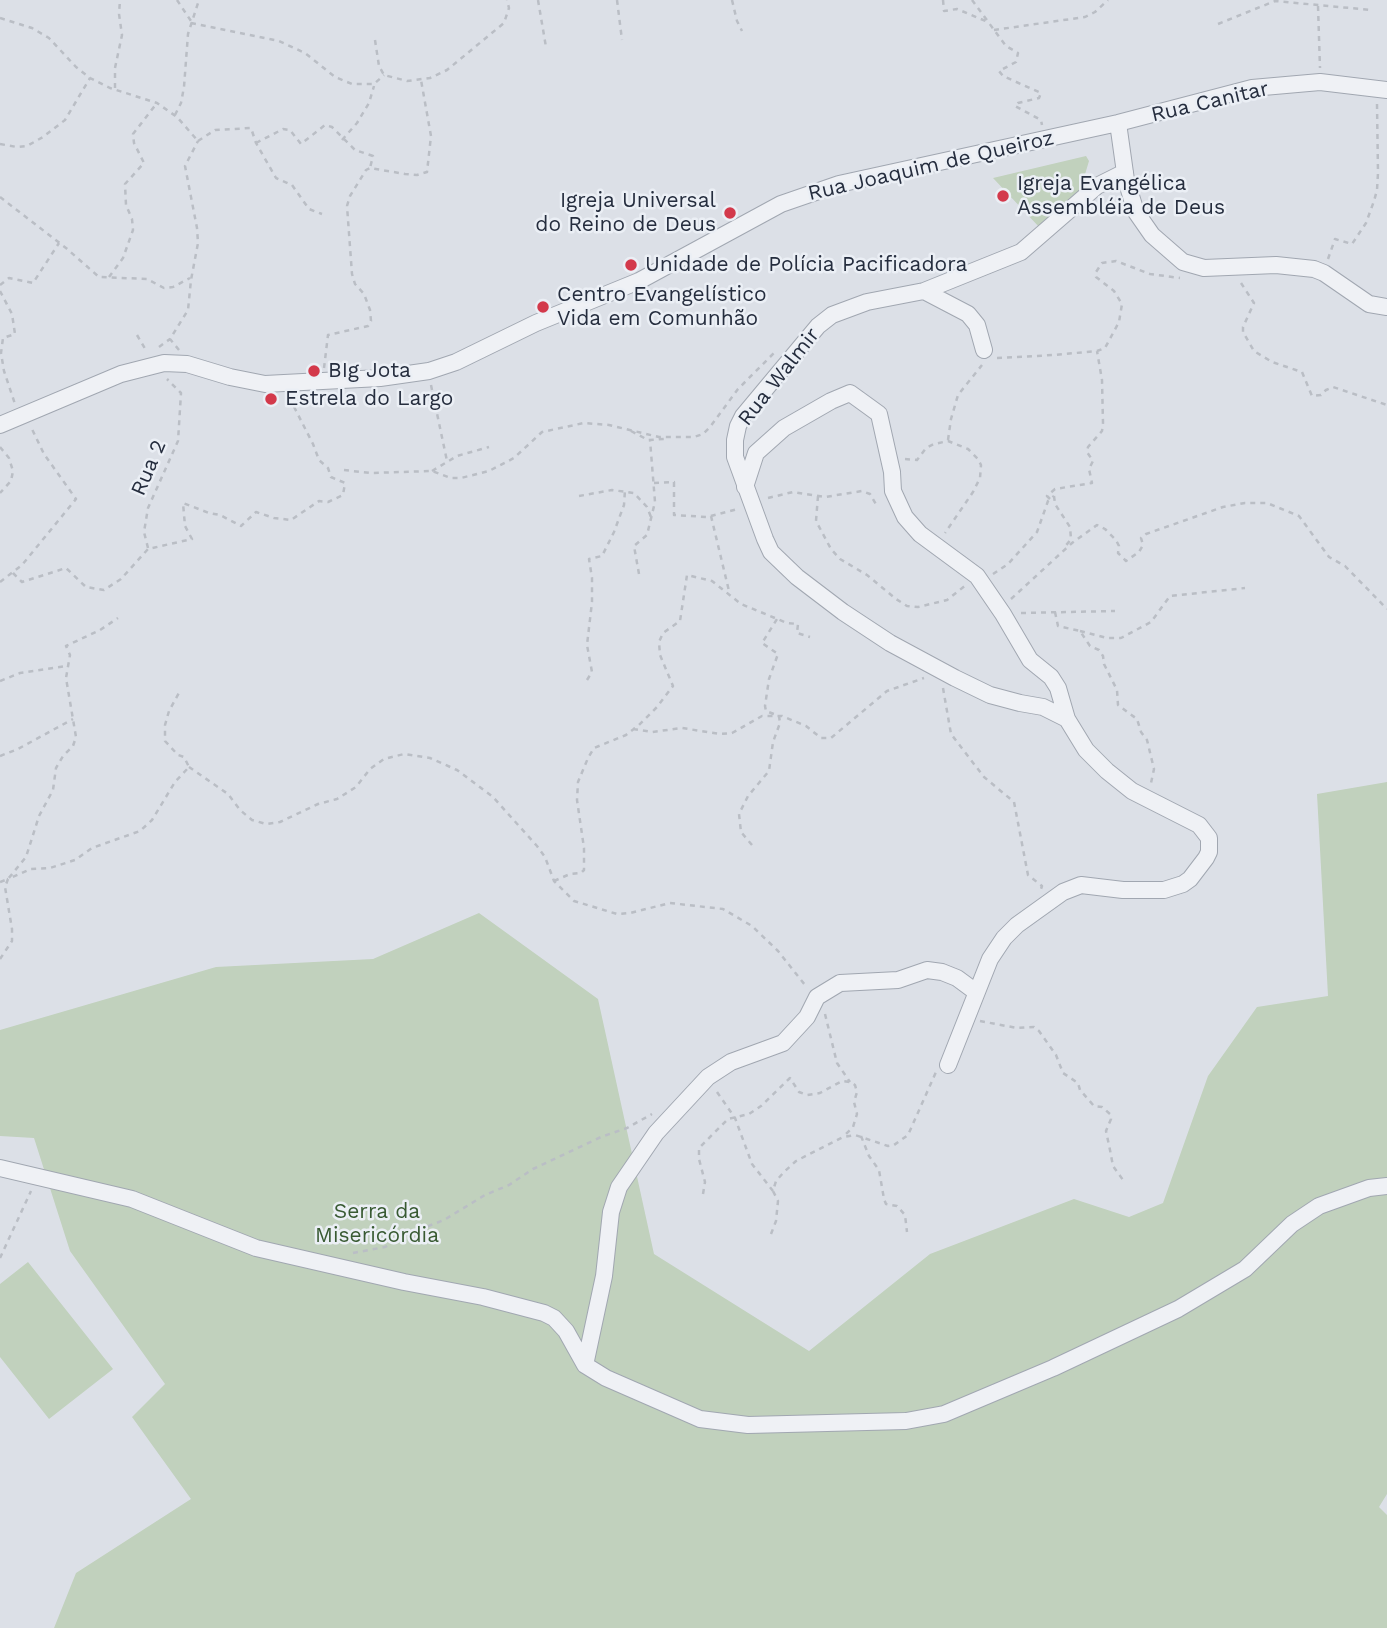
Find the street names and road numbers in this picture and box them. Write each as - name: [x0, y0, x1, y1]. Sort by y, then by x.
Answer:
- street label: Rua Canitar: [1149, 76, 1271, 128]
- street label: Rua Joaquim de Queiroz: [806, 125, 1056, 207]
- street label: Rua Walmir: [733, 323, 825, 431]
- street label: Rua 2: [126, 436, 172, 500]

